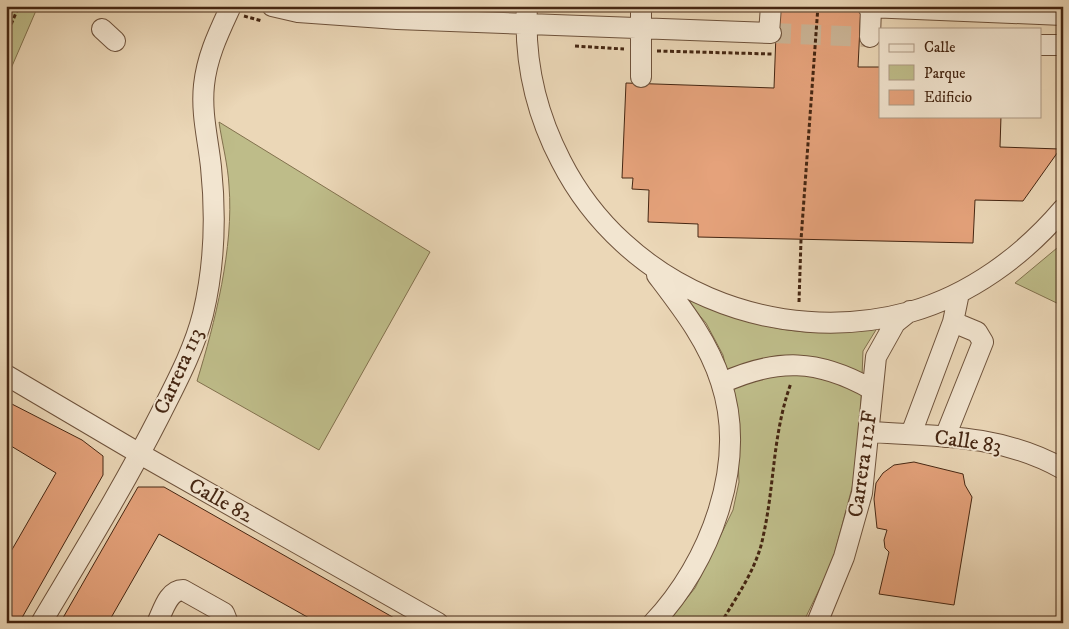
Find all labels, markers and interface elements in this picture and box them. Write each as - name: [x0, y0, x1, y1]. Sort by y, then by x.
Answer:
- legend: [879, 28, 1042, 118]
- text: Calle: [924, 38, 956, 57]
- text: Parque: [924, 64, 965, 83]
- text: Edificio: [924, 88, 972, 107]
- street label: Carrera 113: [148, 324, 209, 419]
- street label: Carrera 112F: [843, 409, 883, 519]
- street label: Calle 83: [933, 424, 1003, 460]
- street label: Calle 82: [184, 473, 258, 529]

